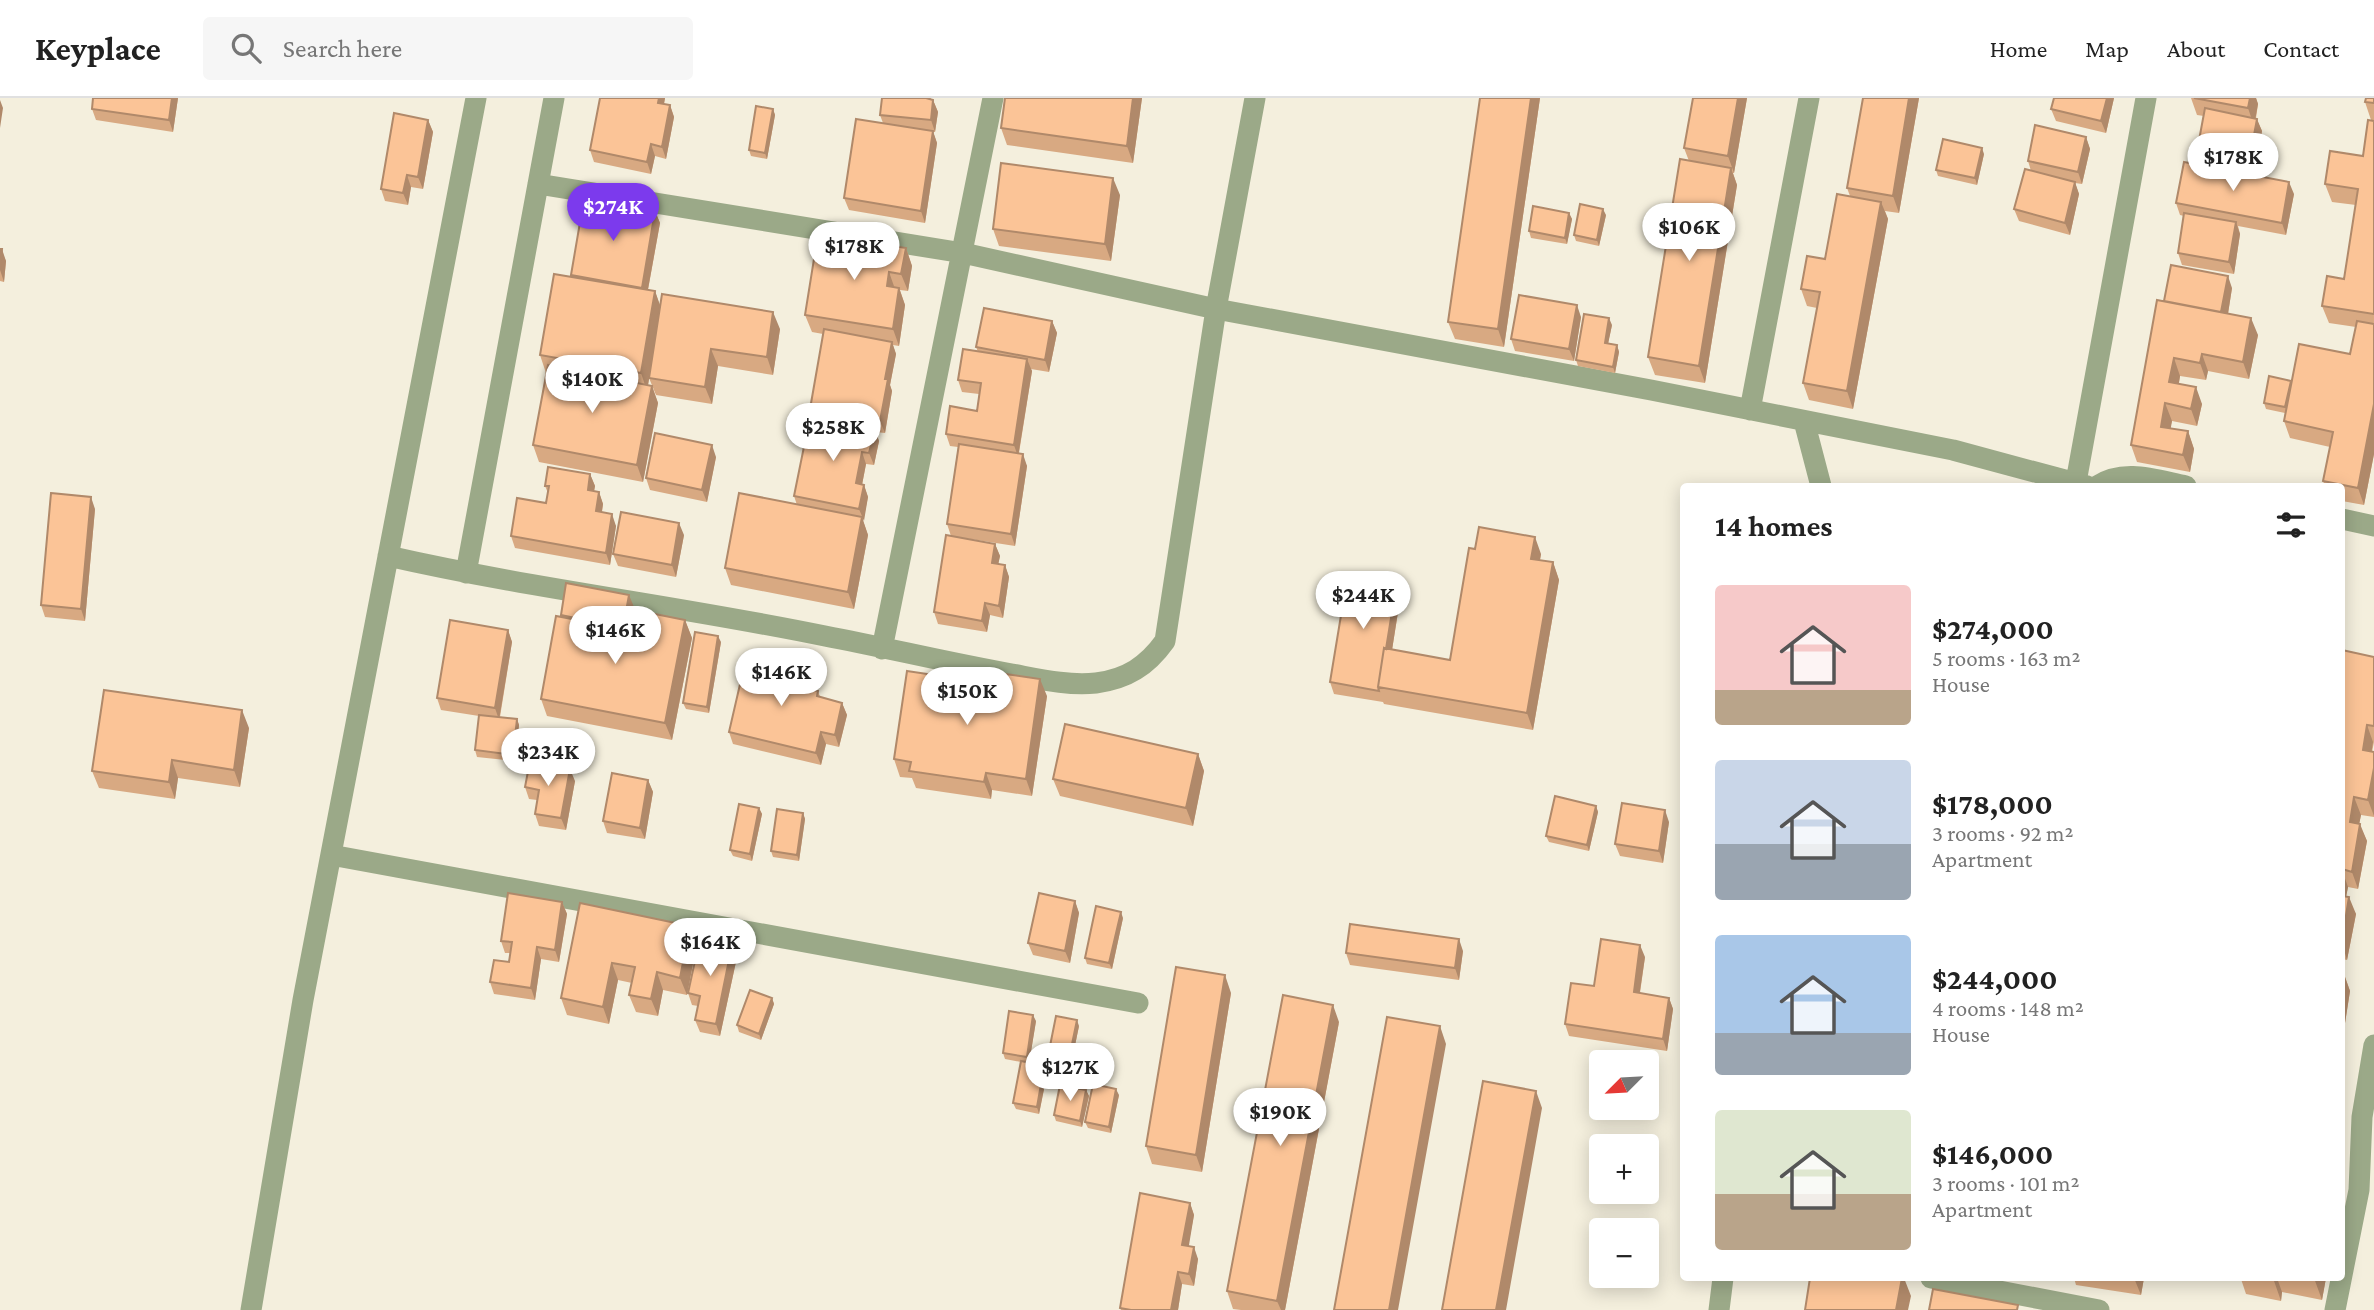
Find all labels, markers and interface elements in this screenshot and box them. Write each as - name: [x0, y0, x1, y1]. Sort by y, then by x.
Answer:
- search box: [203, 17, 693, 80]
- icon: search: [227, 29, 265, 67]
- text: Keyplace: [35, 30, 161, 67]
- text: Search here: [283, 34, 402, 63]
- text: Home: [1990, 35, 2047, 62]
- text: Map: [2085, 35, 2129, 62]
- text: About: [2167, 35, 2225, 62]
- text: Contact: [2263, 35, 2339, 62]
- pin: $178K: [2184, 134, 2282, 193]
- text: $178K: [2203, 143, 2263, 169]
- pin: $274K: [564, 184, 662, 243]
- text: $274K: [583, 193, 643, 219]
- pin: $106K: [1640, 204, 1738, 263]
- text: $106K: [1658, 213, 1720, 239]
- pin: $178K: [805, 222, 903, 282]
- text: $178K: [824, 232, 884, 258]
- pin: $140K: [543, 356, 641, 415]
- text: $140K: [561, 365, 623, 391]
- pin: $258K: [784, 404, 882, 463]
- text: $258K: [802, 413, 864, 439]
- icon: filters: [2272, 506, 2310, 544]
- text: 14 homes: [1715, 509, 1833, 542]
- pin: $244K: [1314, 572, 1412, 631]
- text: $244K: [1332, 581, 1394, 607]
- pin: $146K: [566, 606, 664, 666]
- text: $274,000: [1932, 612, 2054, 645]
- icon: home: [1771, 613, 1855, 697]
- text: $146K: [585, 616, 645, 642]
- text: 5 rooms · 163 m²: [1932, 645, 2081, 671]
- pin: $146K: [732, 648, 830, 708]
- text: $146K: [751, 658, 811, 684]
- pin: $150K: [918, 668, 1016, 727]
- text: House: [1932, 671, 1990, 697]
- text: $150K: [937, 677, 997, 703]
- pin: $234K: [499, 728, 597, 788]
- text: $234K: [517, 738, 579, 764]
- text: $178,000: [1932, 787, 2053, 820]
- icon: home: [1771, 788, 1855, 872]
- text: 3 rooms · 92 m²: [1932, 820, 2073, 846]
- text: Apartment: [1932, 846, 2032, 872]
- pin: $164K: [661, 918, 759, 978]
- text: $164K: [680, 928, 740, 954]
- text: $244,000: [1932, 962, 2057, 995]
- icon: home: [1771, 963, 1855, 1047]
- text: 4 rooms · 148 m²: [1932, 995, 2084, 1021]
- text: House: [1932, 1021, 1990, 1047]
- pin: $127K: [1021, 1044, 1119, 1103]
- north arrow: [1589, 1050, 1659, 1120]
- map controls: [1589, 1050, 1659, 1288]
- text: $127K: [1041, 1053, 1099, 1079]
- pin: $190K: [1231, 1088, 1329, 1148]
- text: $190K: [1249, 1098, 1311, 1124]
- button: +: [1589, 1134, 1659, 1204]
- text: $146,000: [1932, 1137, 2053, 1170]
- icon: home: [1771, 1138, 1855, 1222]
- text: 3 rooms · 101 m²: [1932, 1170, 2079, 1196]
- text: Apartment: [1932, 1196, 2032, 1222]
- button: −: [1589, 1218, 1659, 1288]

